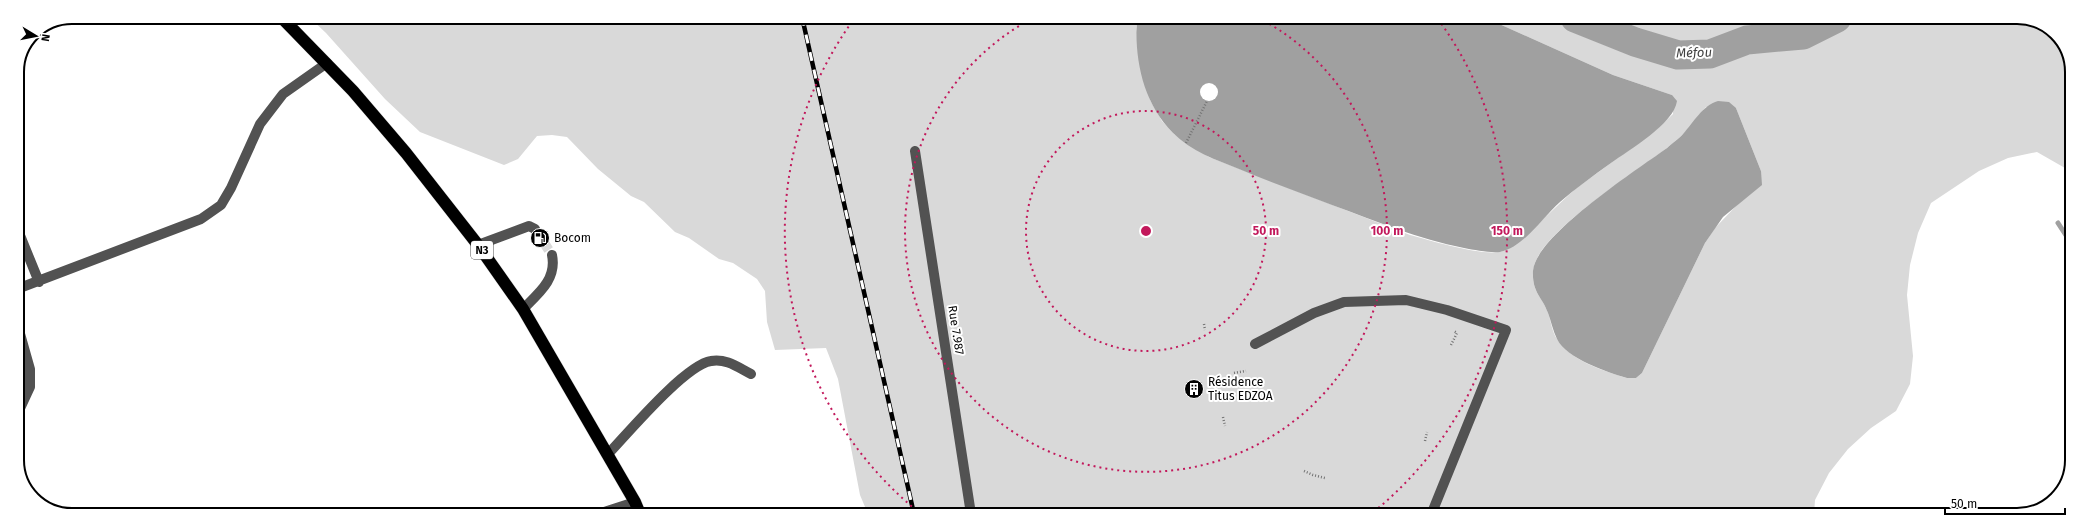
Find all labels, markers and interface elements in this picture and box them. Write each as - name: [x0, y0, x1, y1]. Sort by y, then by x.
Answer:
- north arrow: [16, 16, 56, 56]
- text: N: [38, 33, 52, 42]
- water label: Méfou: [1676, 44, 1712, 61]
- centre of rings: [1139, 224, 1153, 238]
- text: 50 m: [1253, 224, 1279, 238]
- text: 100 m: [1371, 224, 1403, 238]
- text: 150 m: [1491, 224, 1523, 238]
- fuel station icon: Bocom: [529, 227, 551, 249]
- place label: Bocom: [554, 231, 591, 245]
- road number: N3: [471, 241, 493, 259]
- street label: Rue 7.987: [945, 304, 967, 356]
- place label: Résidence Titus EDZOA: [1208, 375, 1273, 403]
- building icon: Résidence Titus EDZOA: [1183, 378, 1205, 400]
- scale bar: [1945, 490, 2065, 516]
- text: 50 m: [1951, 497, 1977, 511]

